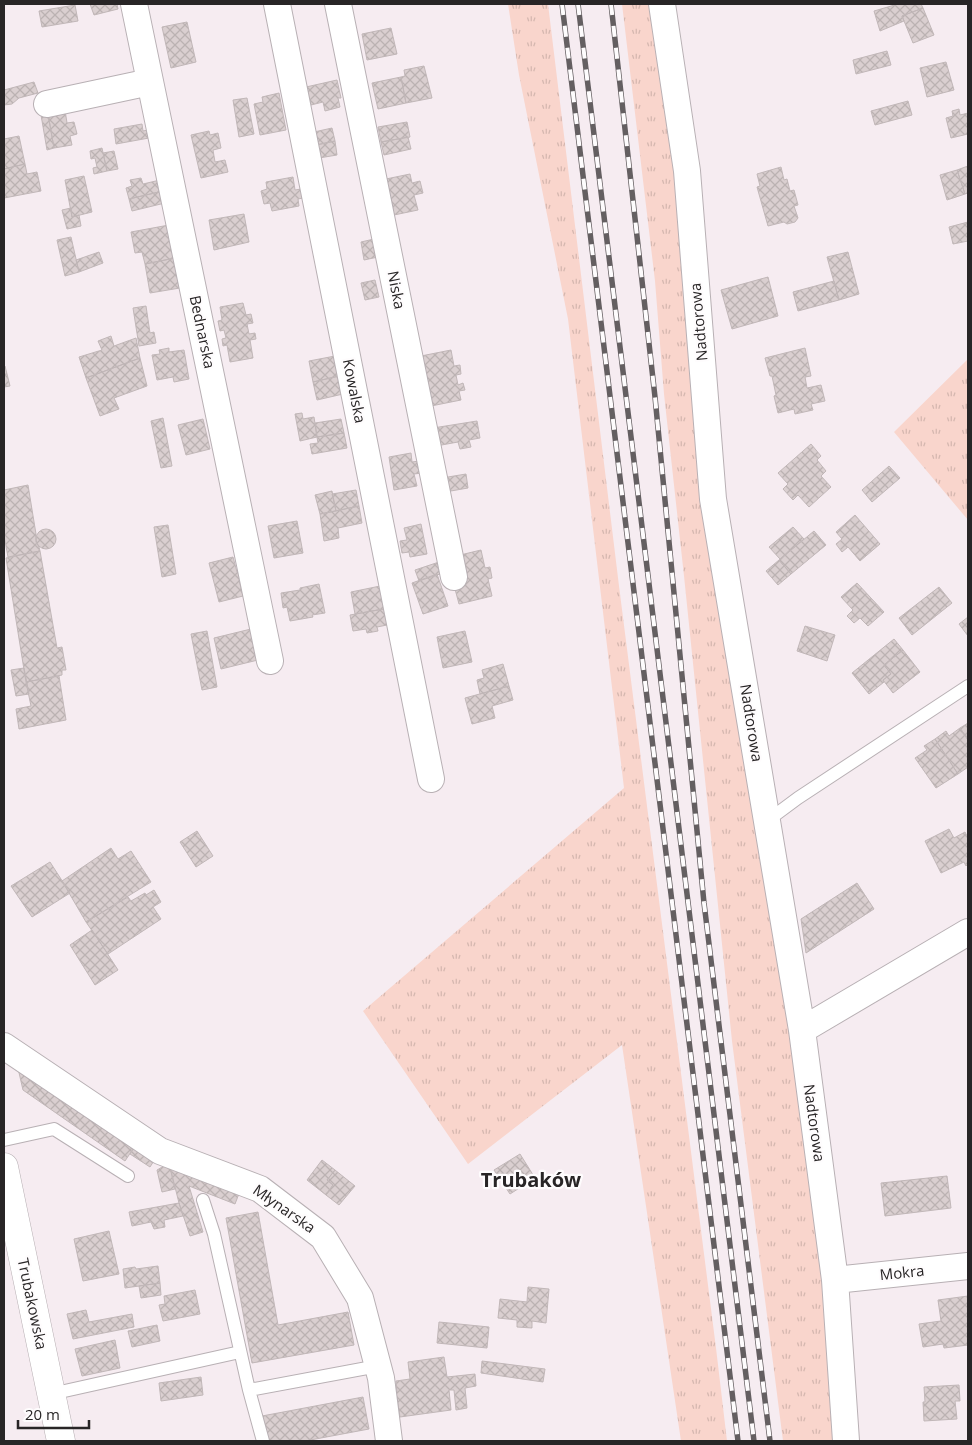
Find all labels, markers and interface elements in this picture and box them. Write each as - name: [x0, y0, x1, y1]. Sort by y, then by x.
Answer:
- street label: Niska: [383, 269, 410, 311]
- street label: Nadtorowa: [685, 282, 711, 362]
- street label: Bednarska: [185, 293, 220, 370]
- street label: Kowalska: [339, 357, 371, 425]
- street label: Nadtorowa: [736, 683, 768, 763]
- street label: Nadtorowa: [800, 1083, 830, 1163]
- district label: Trubaków: [481, 1166, 581, 1193]
- street label: Młynarska: [249, 1179, 320, 1237]
- street label: Trubakowska: [14, 1256, 52, 1351]
- street label: Mokra: [879, 1260, 925, 1284]
- scale bar: [18, 1398, 89, 1430]
- text: 20 m: [25, 1404, 60, 1424]

